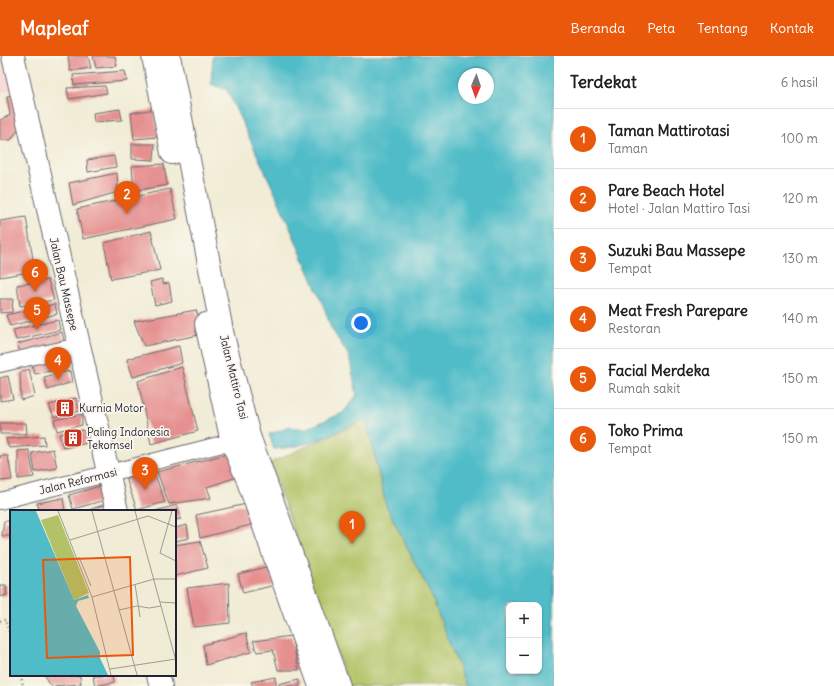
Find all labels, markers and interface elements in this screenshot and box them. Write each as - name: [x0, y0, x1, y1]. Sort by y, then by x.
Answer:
- text: Mapleaf: [20, 16, 89, 40]
- text: Beranda: [571, 19, 625, 37]
- text: Peta: [647, 19, 675, 37]
- text: Tentang: [697, 19, 748, 37]
- text: Kontak: [770, 19, 814, 37]
- north arrow: [458, 68, 494, 104]
- text: Terdekat: [570, 71, 637, 93]
- text: 6 hasil: [781, 74, 818, 91]
- text: Taman Mattirotasi: [608, 121, 730, 140]
- text: 1: [580, 130, 586, 147]
- text: 100 m: [781, 130, 818, 147]
- text: Taman: [608, 140, 648, 157]
- pin: 2: [114, 181, 140, 214]
- text: Pare Beach Hotel: [608, 181, 724, 200]
- text: 2: [579, 190, 587, 207]
- text: 120 m: [783, 190, 818, 207]
- text: Hotel · Jalan Mattiro Tasi: [608, 200, 750, 217]
- street label: Jalan Bau Massepe: [46, 236, 82, 332]
- text: Suzuki Bau Massepe: [608, 241, 745, 260]
- text: 3: [579, 250, 587, 267]
- text: 130 m: [782, 250, 818, 267]
- pin: 6: [22, 259, 48, 292]
- text: Tempat: [608, 260, 652, 277]
- pin: 5: [24, 297, 50, 330]
- text: Meat Fresh Parepare: [608, 301, 748, 320]
- text: 4: [579, 310, 587, 327]
- text: 140 m: [782, 310, 818, 327]
- your location: [351, 313, 371, 333]
- text: Restoran: [608, 320, 661, 337]
- street label: Jalan Mattiro Tasi: [217, 333, 251, 421]
- pin: 4: [45, 347, 71, 380]
- text: Facial Merdeka: [608, 361, 710, 380]
- text: 5: [579, 370, 587, 387]
- text: 150 m: [782, 370, 818, 387]
- text: Rumah sakit: [608, 380, 680, 397]
- building icon: Kurnia Motor: [54, 397, 76, 419]
- place label: Kurnia Motor: [79, 401, 144, 415]
- text: Toko Prima: [608, 421, 683, 440]
- place label: Paling Indonesia Tekomsel: [87, 425, 169, 452]
- building icon: Paling Indonesia Tekomsel: [62, 427, 84, 449]
- text: 6: [579, 430, 587, 447]
- text: 150 m: [782, 430, 818, 447]
- text: Tempat: [608, 440, 652, 457]
- pin: 3: [132, 457, 158, 490]
- street label: Jalan Reformasi: [38, 465, 118, 497]
- inset map: [10, 510, 176, 676]
- pin: 1: [339, 511, 365, 544]
- map controls: [506, 602, 542, 674]
- button: +: [506, 602, 542, 638]
- button: −: [506, 638, 542, 674]

